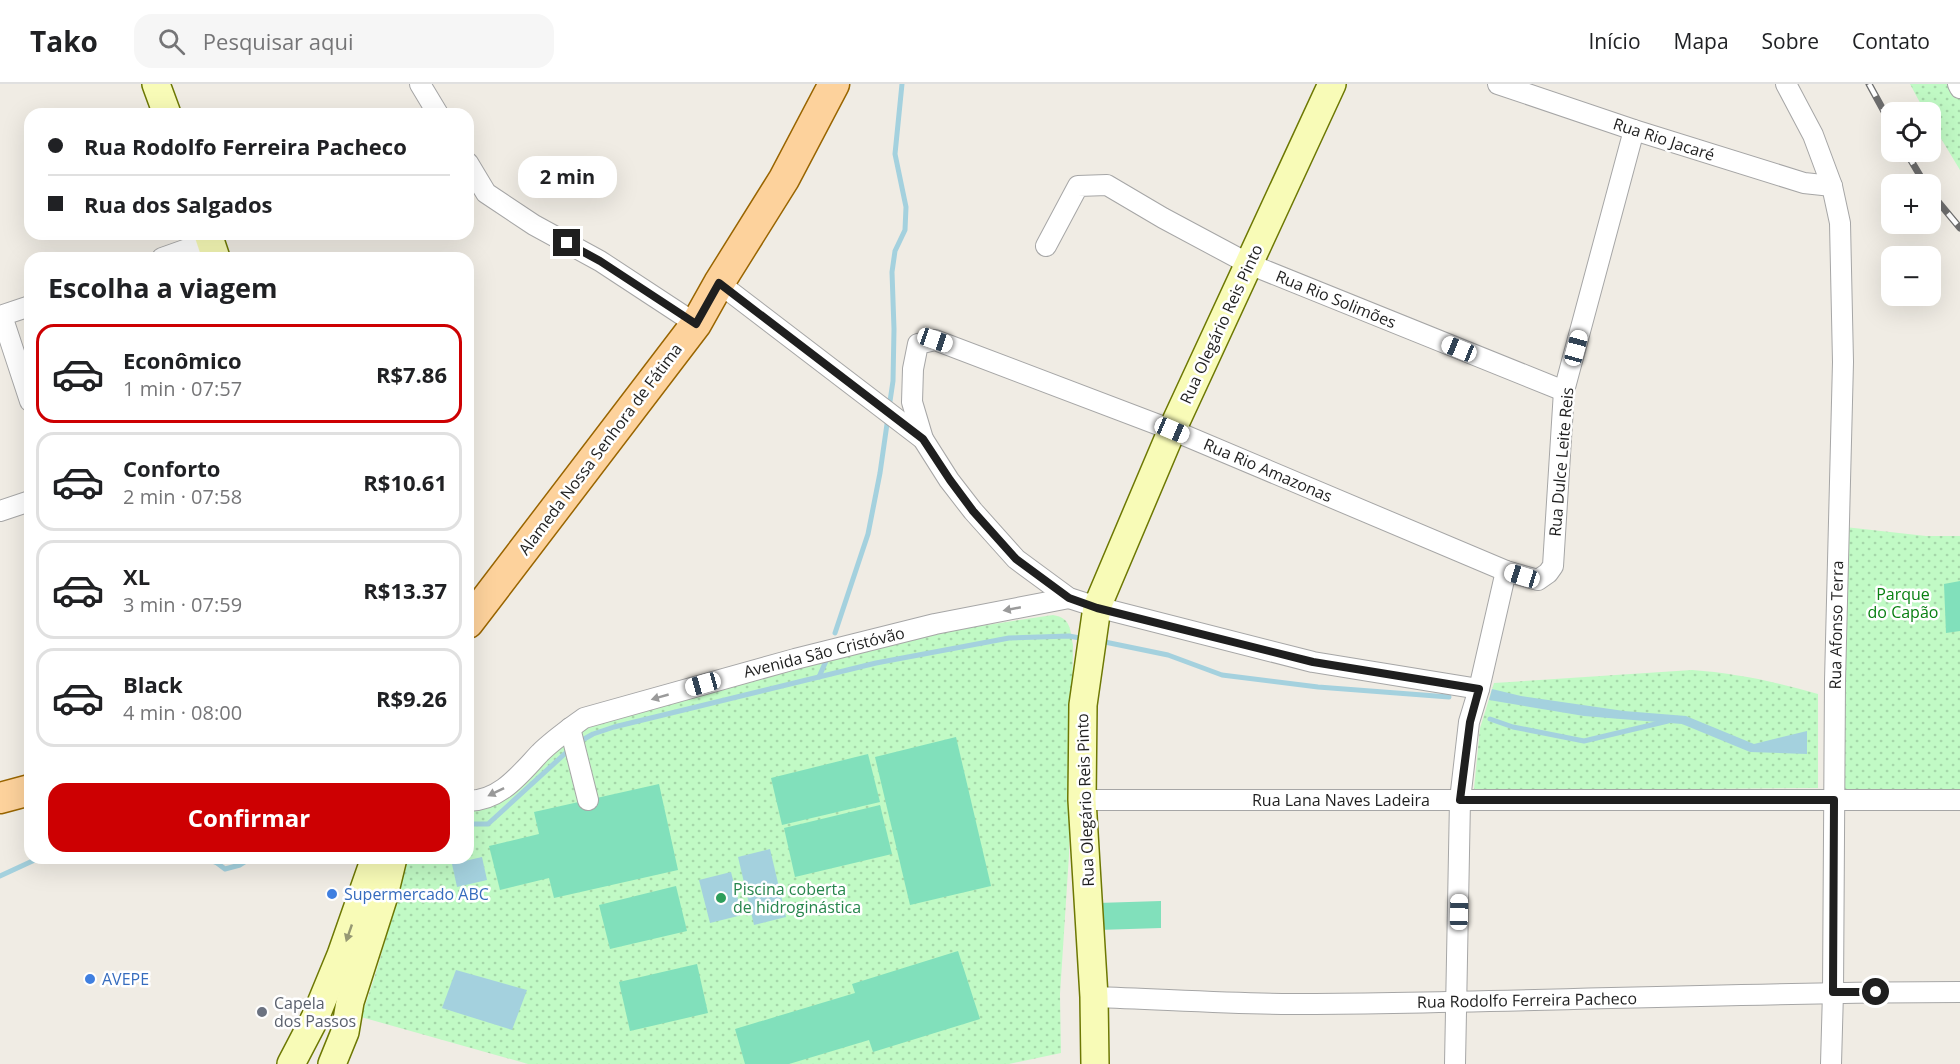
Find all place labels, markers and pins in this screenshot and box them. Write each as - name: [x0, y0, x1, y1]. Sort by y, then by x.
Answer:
- place label: Piscina coberta de hidroginástica: [733, 878, 861, 918]
- place label: Supermercado ABC: [344, 883, 489, 905]
- marker: Supermercado ABC: [325, 887, 339, 901]
- marker: Piscina coberta de hidroginástica: [714, 891, 728, 905]
- place label: AVEPE: [102, 968, 149, 990]
- marker: AVEPE: [83, 972, 97, 986]
- place label: Capela dos Passos: [274, 992, 356, 1032]
- marker: Capela dos Passos: [255, 1005, 269, 1019]

